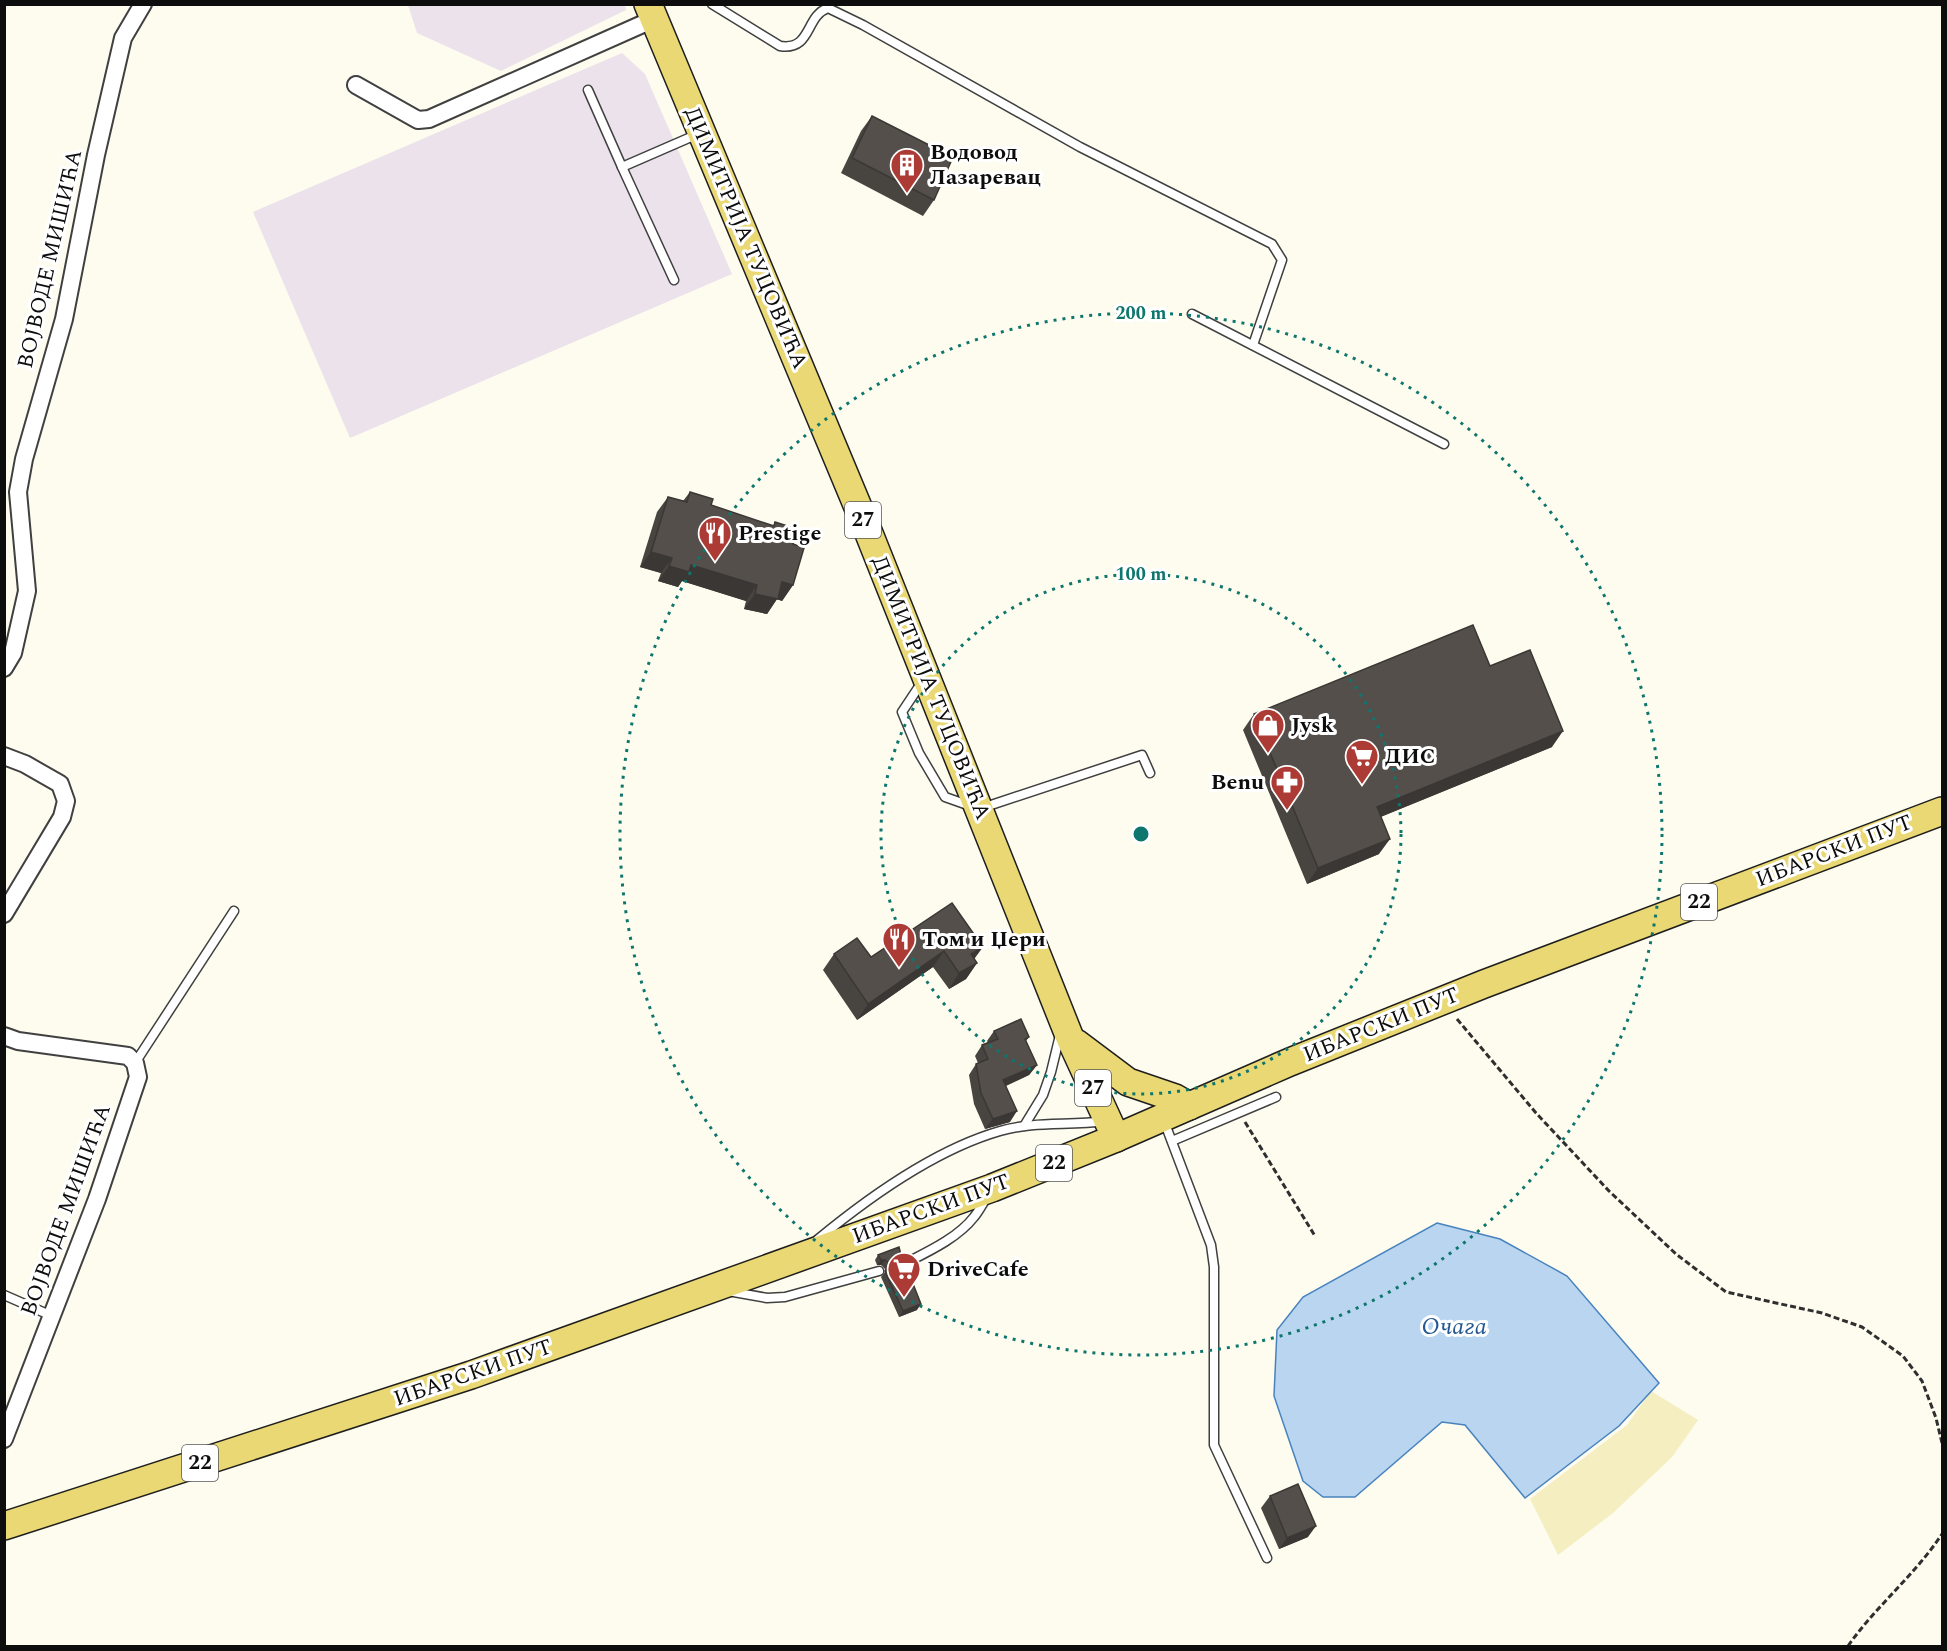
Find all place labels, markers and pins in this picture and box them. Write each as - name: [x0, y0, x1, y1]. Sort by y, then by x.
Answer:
- place label: Водовод Лазаревац: [930, 136, 1041, 194]
- building icon: Водовод Лазаревац: [889, 147, 925, 194]
- restaurant icon: Prestige: [697, 515, 733, 562]
- place label: Prestige: [738, 517, 821, 550]
- shop icon: Jysk: [1250, 707, 1286, 754]
- place label: Jysk: [1291, 709, 1335, 742]
- supermarket icon: ДИС: [1344, 738, 1380, 785]
- place label: ДИС: [1385, 740, 1435, 773]
- pharmacy icon: Benu: [1269, 764, 1305, 811]
- place label: Benu: [1211, 766, 1264, 799]
- centre of rings: [1131, 824, 1151, 844]
- restaurant icon: Том и Џери: [881, 921, 917, 968]
- place label: Том и Џери: [922, 923, 1046, 956]
- supermarket icon: DriveCafe: [886, 1251, 922, 1298]
- place label: DriveCafe: [927, 1253, 1029, 1286]

